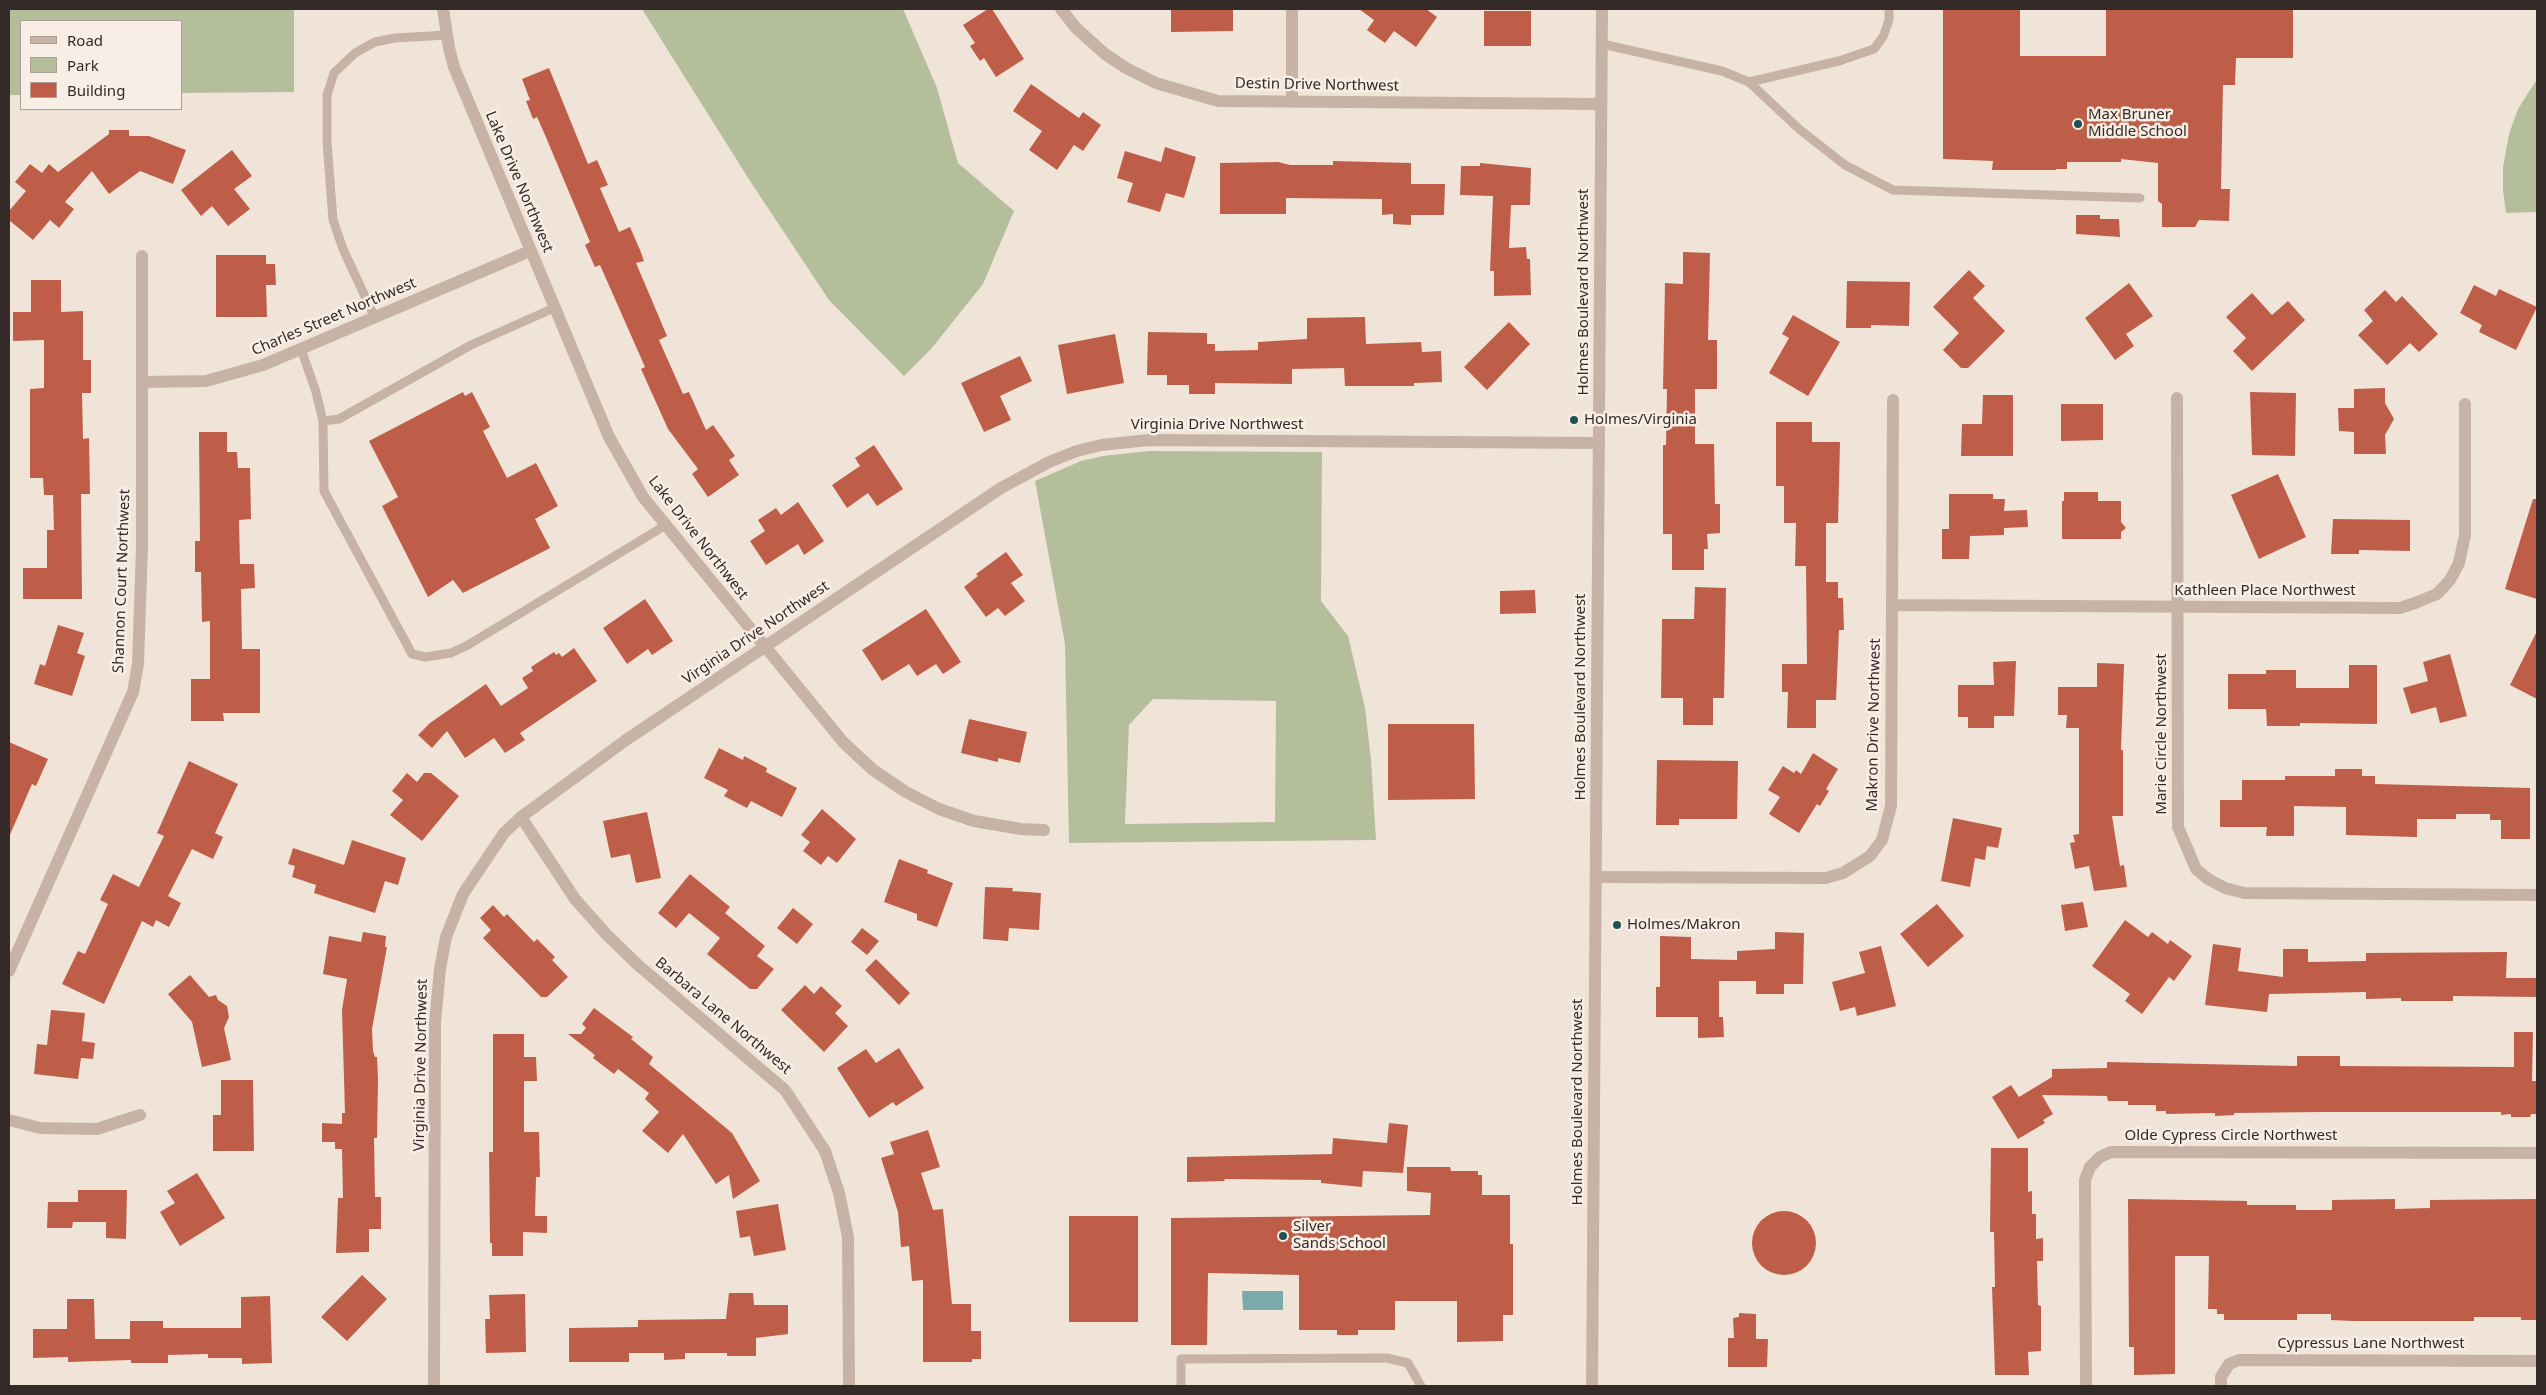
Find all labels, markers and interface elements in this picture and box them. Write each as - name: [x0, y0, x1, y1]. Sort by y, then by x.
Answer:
- legend: [20, 20, 182, 110]
- text: Road: [67, 30, 103, 50]
- text: Park: [67, 55, 99, 75]
- street label: Destin Drive Northwest: [1235, 75, 1399, 95]
- text: Building: [67, 80, 125, 100]
- place label: Max Bruner Middle School: [2088, 106, 2187, 141]
- street label: Lake Drive Northwest: [481, 109, 557, 255]
- marker: Max Bruner Middle School: [2072, 118, 2084, 130]
- street label: Holmes Boulevard Northwest: [1575, 188, 1593, 396]
- street label: Charles Street Northwest: [249, 274, 419, 360]
- place label: Holmes/Virginia: [1584, 411, 1697, 429]
- marker: Holmes/Virginia: [1568, 414, 1580, 426]
- street label: Virginia Drive Northwest: [1131, 416, 1303, 434]
- street label: Lake Drive Northwest: [644, 473, 752, 603]
- street label: Shannon Court Northwest: [110, 489, 134, 673]
- street label: Virginia Drive Northwest: [679, 577, 833, 689]
- street label: Kathleen Place Northwest: [2174, 582, 2356, 600]
- street label: Holmes Boulevard Northwest: [1572, 593, 1590, 801]
- street label: Makron Drive Northwest: [1863, 638, 1885, 812]
- street label: Marie Circle Northwest: [2153, 653, 2171, 815]
- place label: Holmes/Makron: [1627, 916, 1741, 934]
- marker: Holmes/Makron: [1611, 919, 1623, 931]
- street label: Barbara Lane Northwest: [651, 954, 795, 1078]
- street label: Virginia Drive Northwest: [410, 979, 432, 1151]
- street label: Holmes Boulevard Northwest: [1569, 998, 1587, 1206]
- street label: Olde Cypress Circle Northwest: [2124, 1127, 2338, 1145]
- place label: Silver Sands School: [1293, 1218, 1386, 1253]
- marker: Silver Sands School: [1277, 1230, 1289, 1242]
- street label: Cypressus Lane Northwest: [2277, 1335, 2465, 1353]

